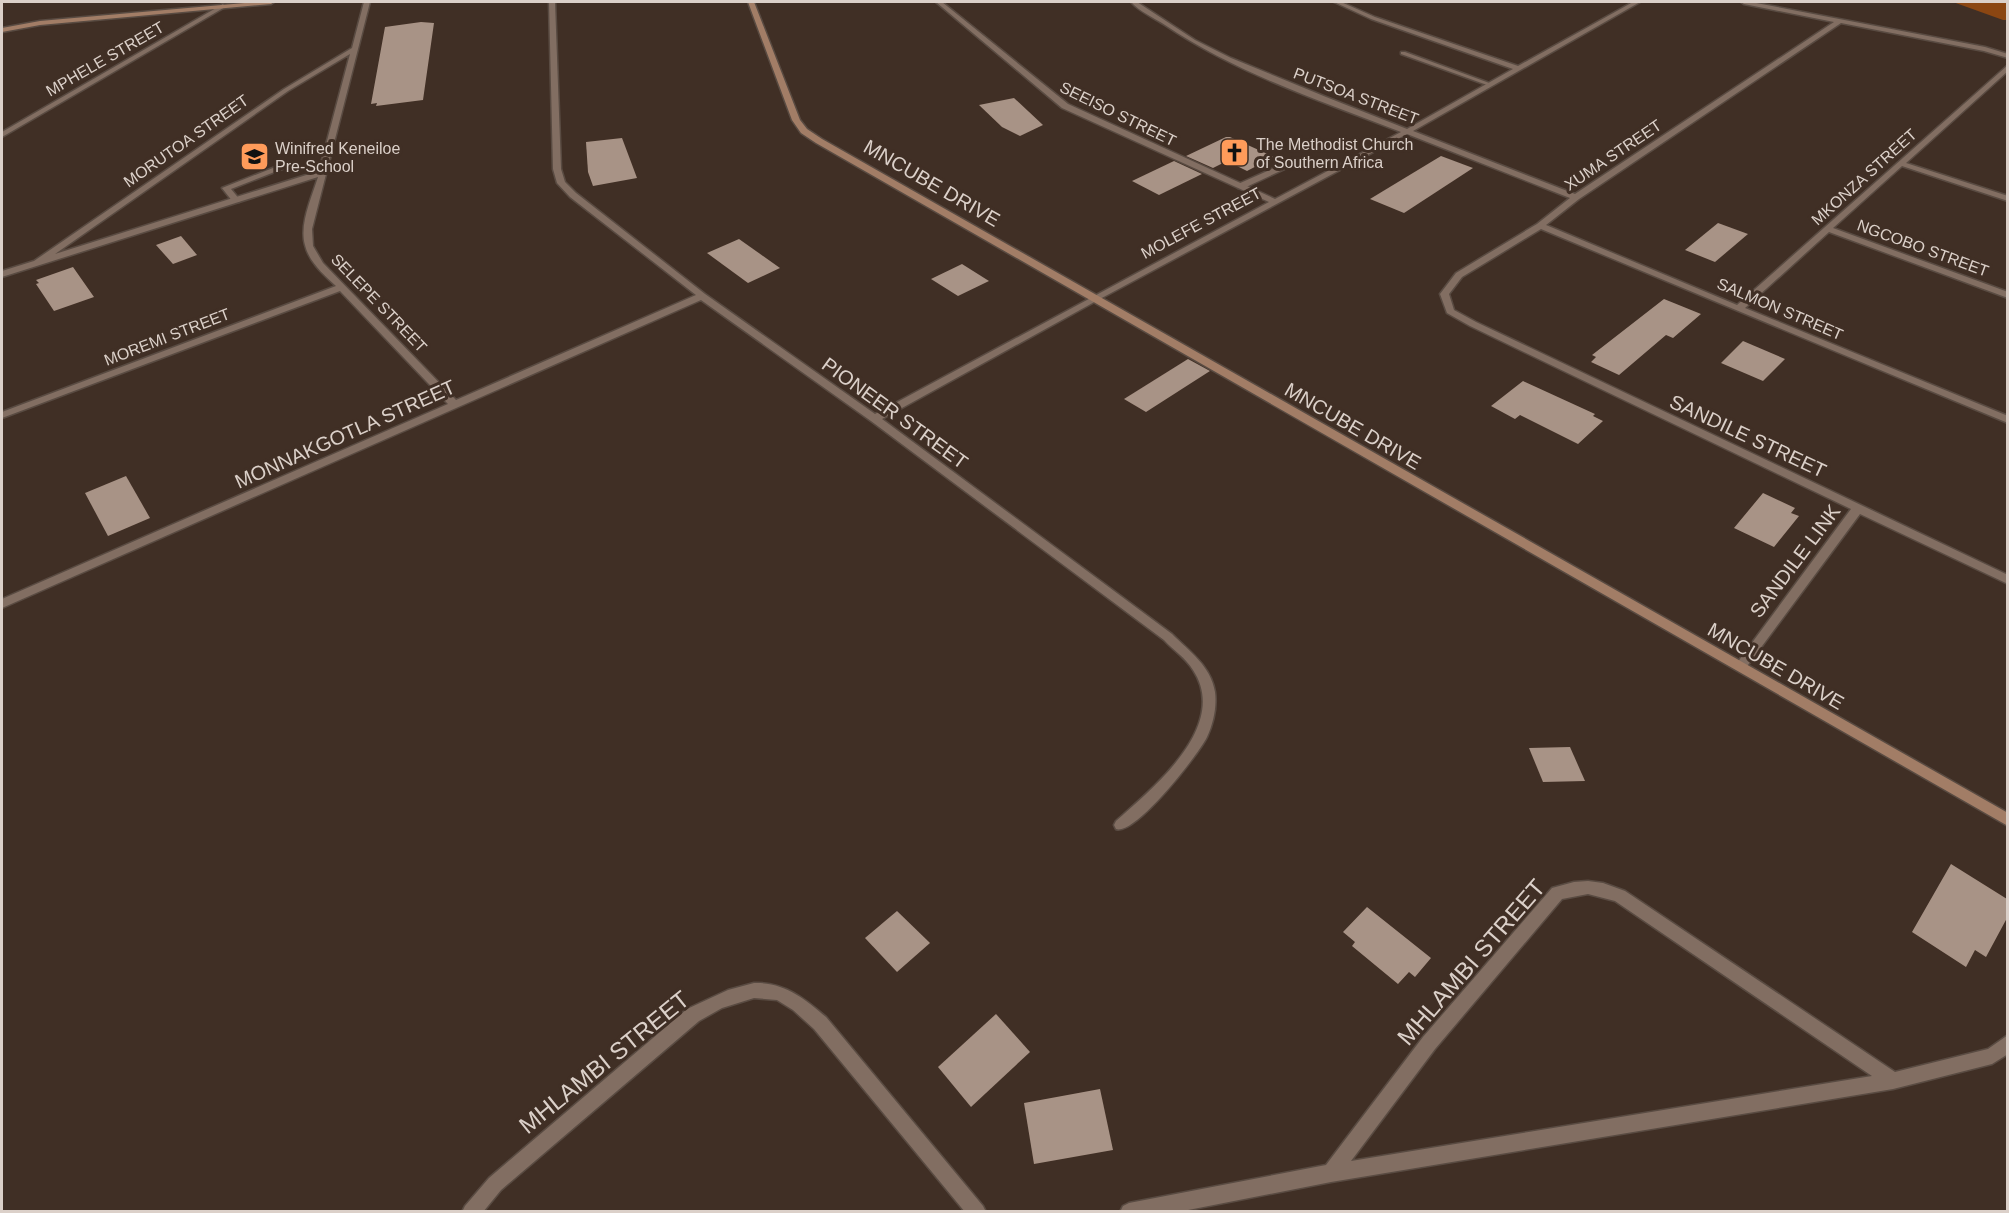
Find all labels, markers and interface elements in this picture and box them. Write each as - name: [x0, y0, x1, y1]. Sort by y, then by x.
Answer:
- street label: MPHELE STREET: [43, 18, 167, 100]
- street label: PUTSOA STREET: [1291, 64, 1421, 128]
- street label: SEEISO STREET: [1057, 78, 1179, 150]
- street label: MORUTOA STREET: [120, 91, 252, 190]
- street label: XUMA STREET: [1561, 116, 1665, 194]
- street label: MKONZA STREET: [1808, 125, 1920, 229]
- street label: MNCUBE DRIVE: [860, 135, 1004, 231]
- place label: The Methodist Church of Southern Africa: [1256, 136, 1413, 171]
- church icon: The Methodist Church of Southern Africa: [1219, 137, 1251, 169]
- place label: Winifred Keneiloe Pre-School: [275, 140, 401, 175]
- school or university icon: Winifred Keneiloe Pre-School: [238, 141, 270, 173]
- street label: MOLEFE STREET: [1138, 184, 1264, 262]
- street label: NGCOBO STREET: [1855, 216, 1991, 280]
- street label: SELEPE STREET: [328, 250, 430, 356]
- street label: SALMON STREET: [1714, 275, 1846, 343]
- street label: MOREMI STREET: [102, 305, 232, 369]
- street label: PIONEER STREET: [818, 353, 972, 473]
- street label: MONNAKGOTLA STREET: [231, 375, 459, 493]
- street label: MNCUBE DRIVE: [1281, 378, 1425, 474]
- street label: SANDILE STREET: [1666, 390, 1830, 482]
- street label: SANDILE LINK: [1745, 500, 1845, 622]
- street label: MNCUBE DRIVE: [1704, 618, 1848, 714]
- street label: MHLAMBI STREET: [1392, 873, 1551, 1050]
- street label: MHLAMBI STREET: [514, 985, 695, 1139]

